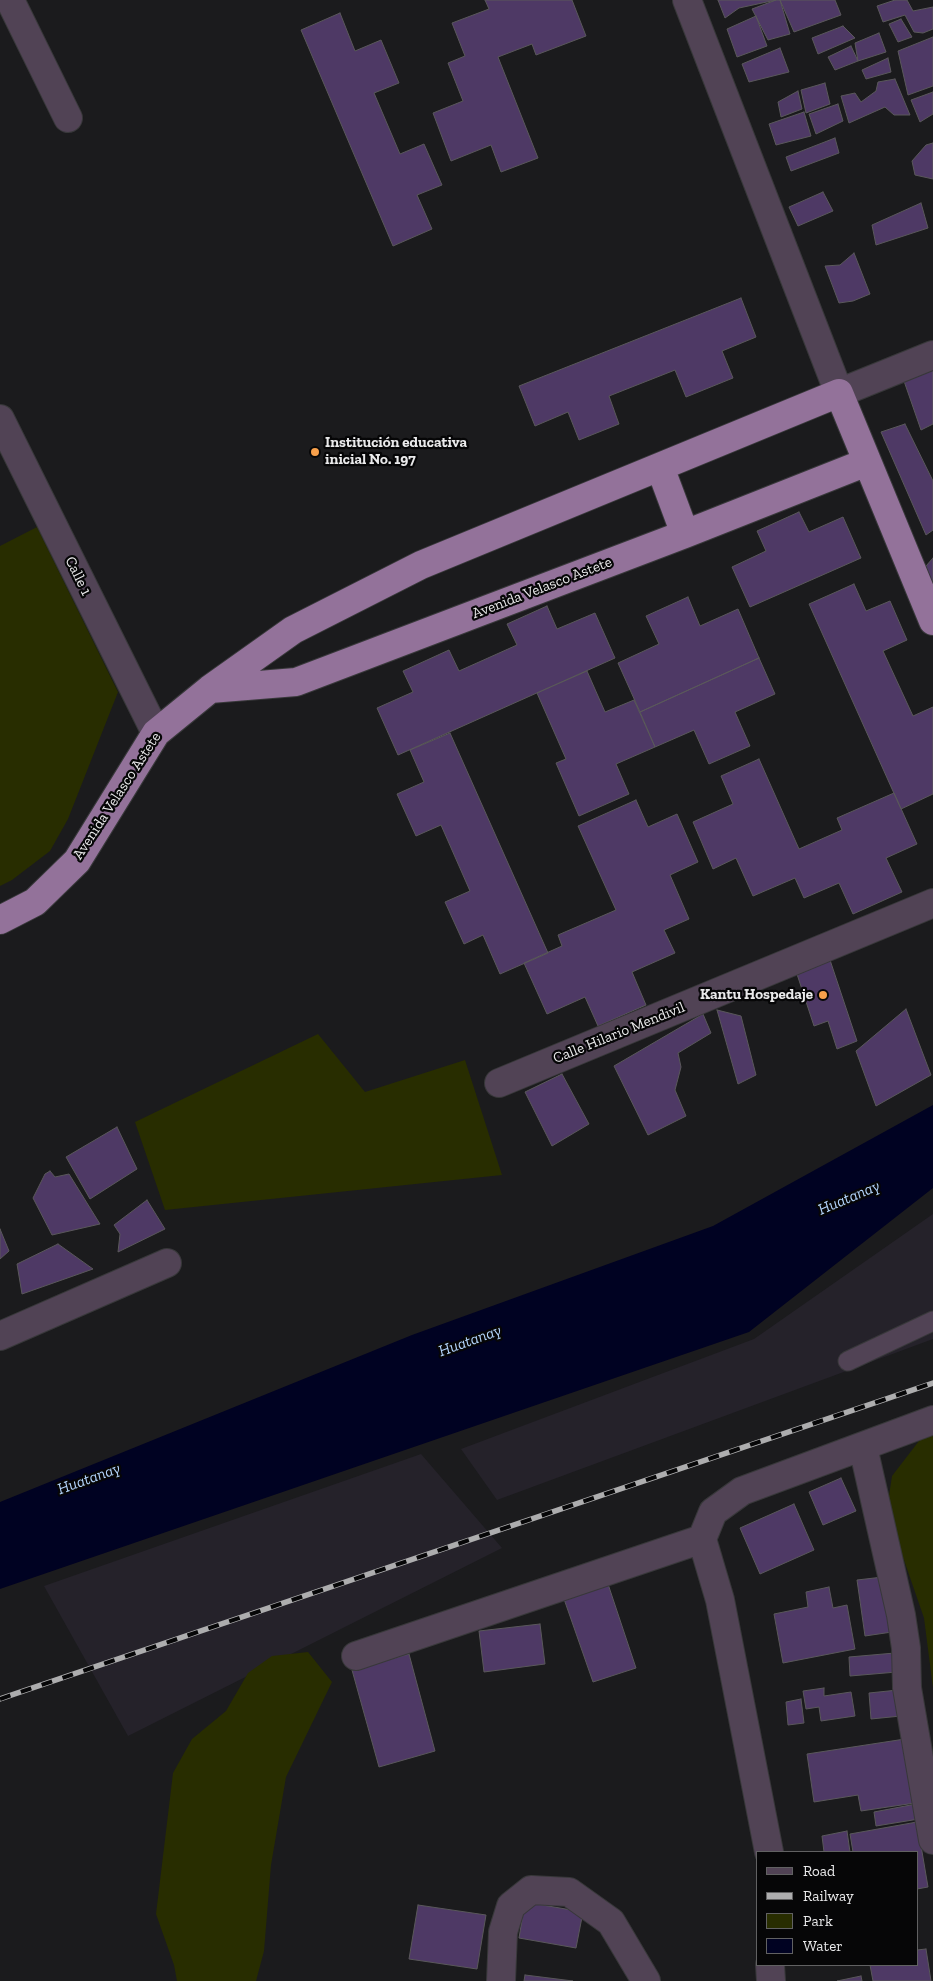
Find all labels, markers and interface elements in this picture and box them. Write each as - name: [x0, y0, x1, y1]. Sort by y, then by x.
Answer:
- place label: Institución educativa inicial No. 197: [325, 434, 467, 469]
- marker: Institución educativa inicial No. 197: [309, 446, 321, 458]
- street label: Avenida Velasco Astete: [470, 553, 614, 623]
- street label: Calle 1: [61, 554, 95, 598]
- street label: Avenida Velasco Astete: [69, 729, 165, 863]
- place label: Kantu Hospedaje: [700, 986, 813, 1004]
- marker: Kantu Hospedaje: [817, 989, 829, 1001]
- street label: Calle Hilario Mendivil: [551, 998, 687, 1068]
- water label: Huatanay: [815, 1176, 883, 1220]
- water label: Huatanay: [436, 1321, 504, 1361]
- water label: Huatanay: [55, 1459, 123, 1499]
- legend: [756, 1851, 918, 1966]
- text: Road: [803, 1862, 835, 1880]
- text: Railway: [803, 1887, 854, 1905]
- text: Park: [803, 1912, 833, 1930]
- text: Water: [803, 1937, 843, 1955]

